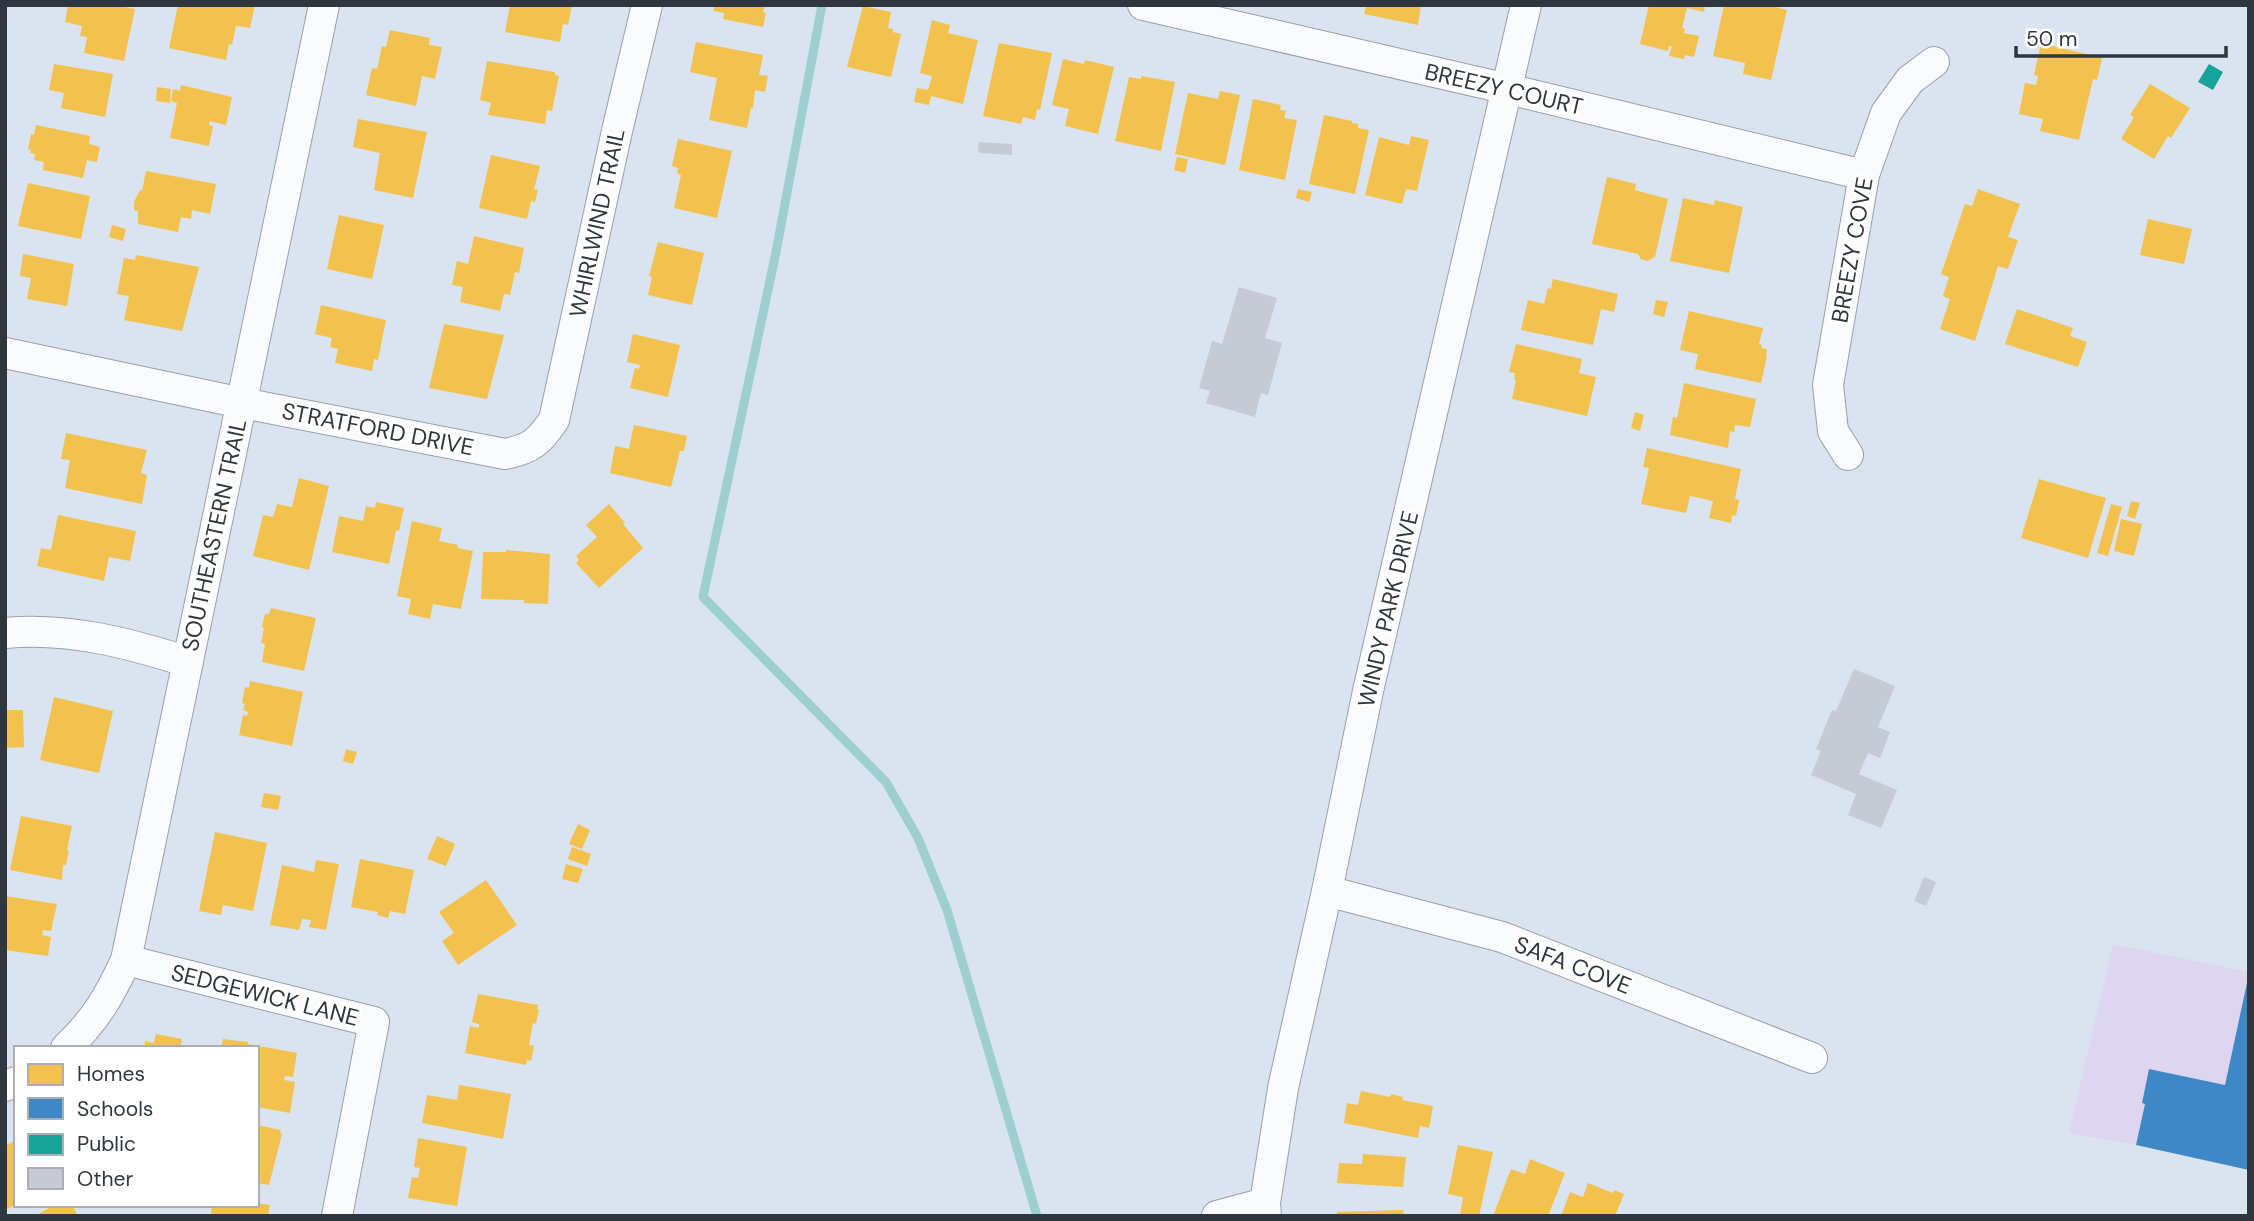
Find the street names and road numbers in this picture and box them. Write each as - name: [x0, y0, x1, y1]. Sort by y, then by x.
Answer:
- street label: BREEZY COURT: [1422, 56, 1586, 122]
- street label: WHIRLWIND TRAIL: [562, 126, 632, 320]
- street label: BREEZY COVE: [1824, 175, 1880, 325]
- street label: STRATFORD DRIVE: [280, 396, 476, 462]
- street label: SOUTHEASTERN TRAIL: [175, 416, 253, 654]
- street label: WINDY PARK DRIVE: [1351, 508, 1425, 710]
- street label: SAFA COVE: [1510, 929, 1636, 1001]
- street label: SEDGEWICK LANE: [168, 957, 362, 1033]

